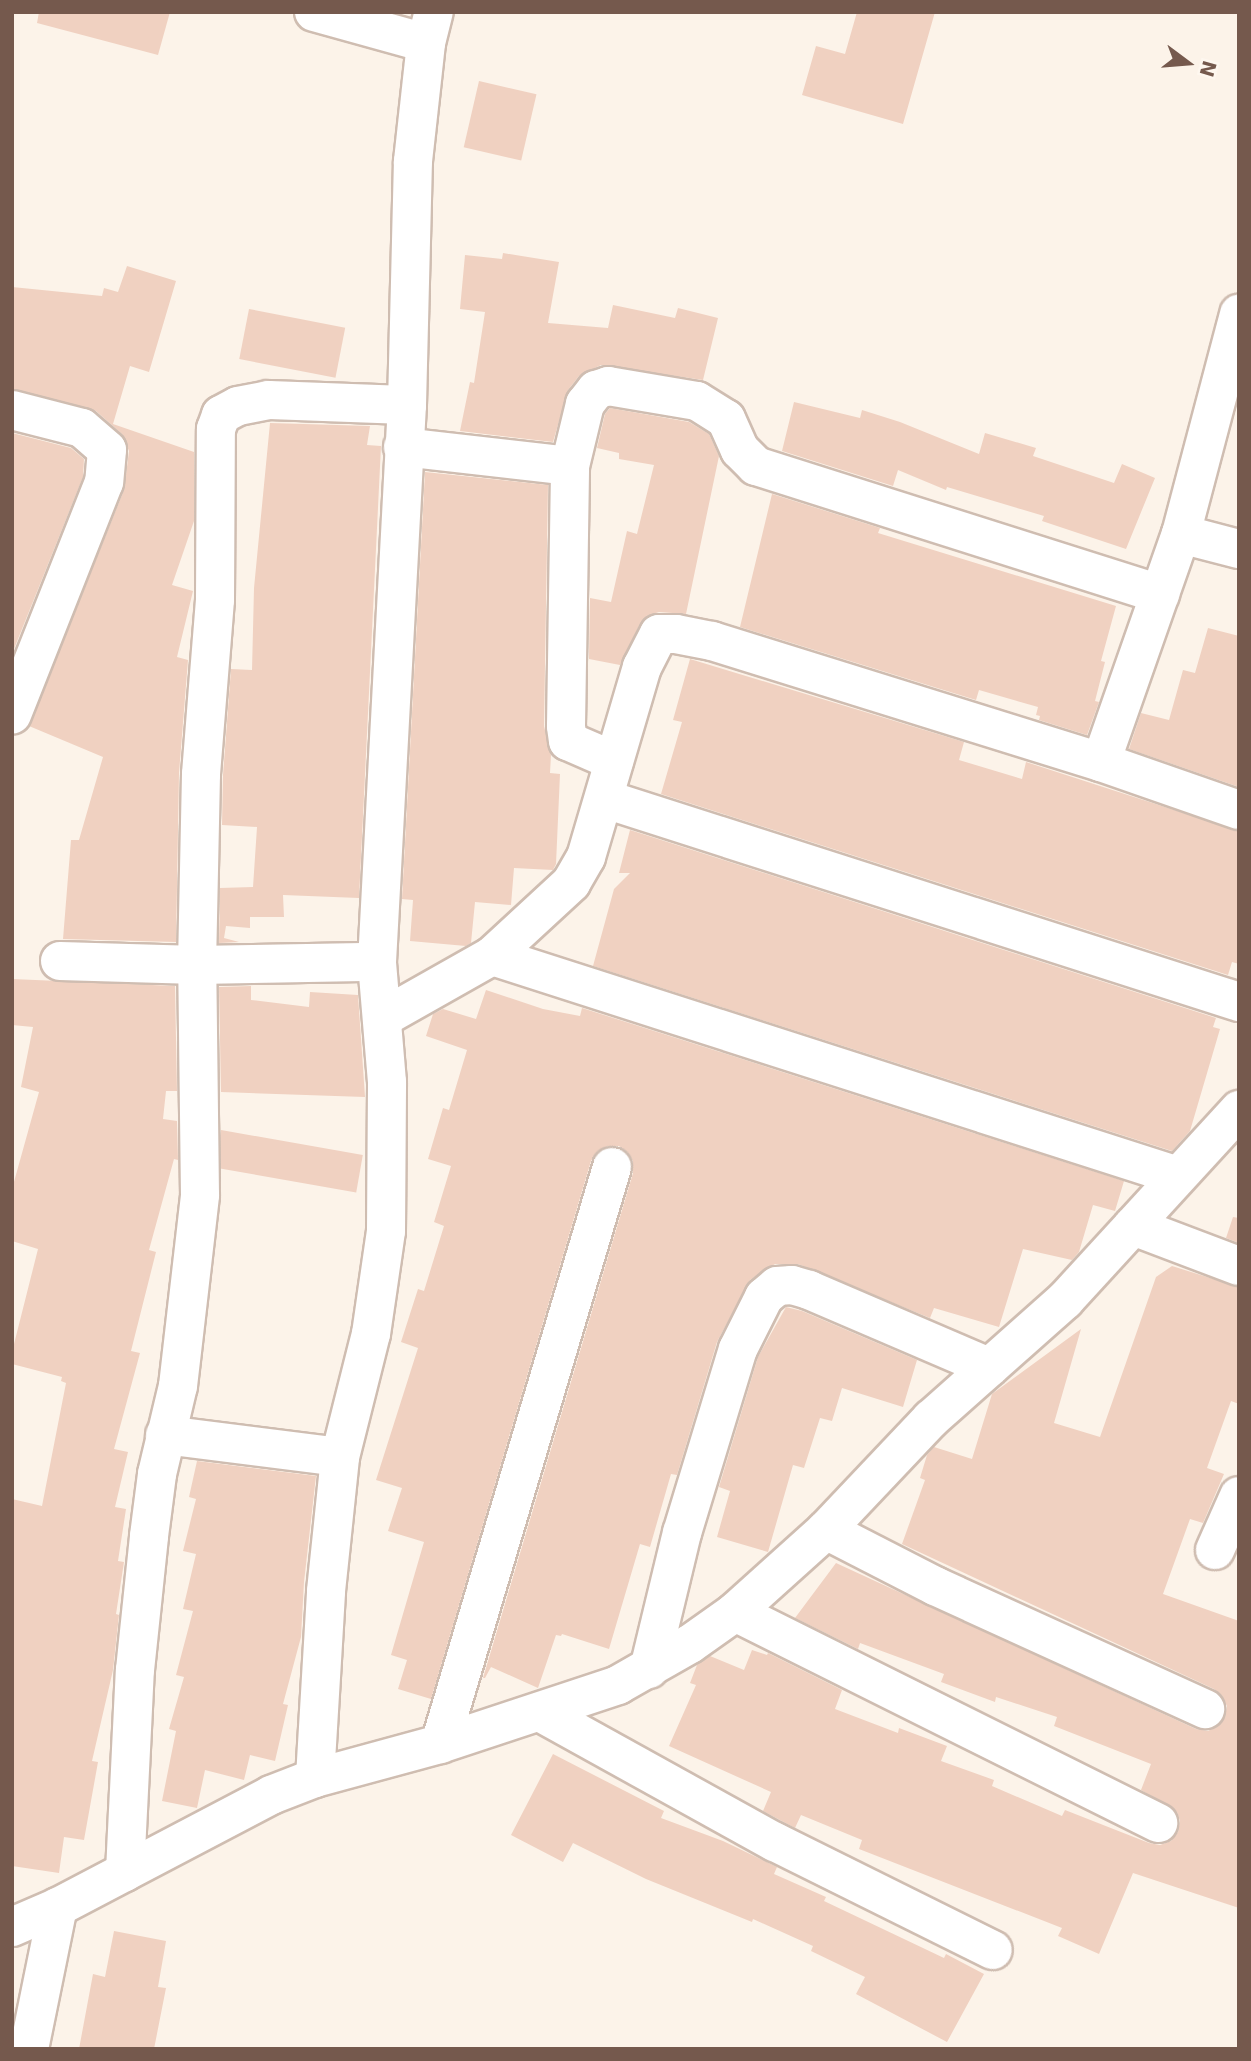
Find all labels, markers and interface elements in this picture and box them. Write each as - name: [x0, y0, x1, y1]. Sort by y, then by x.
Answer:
- north arrow: [1153, 28, 1223, 98]
- text: N: [1195, 58, 1221, 79]

